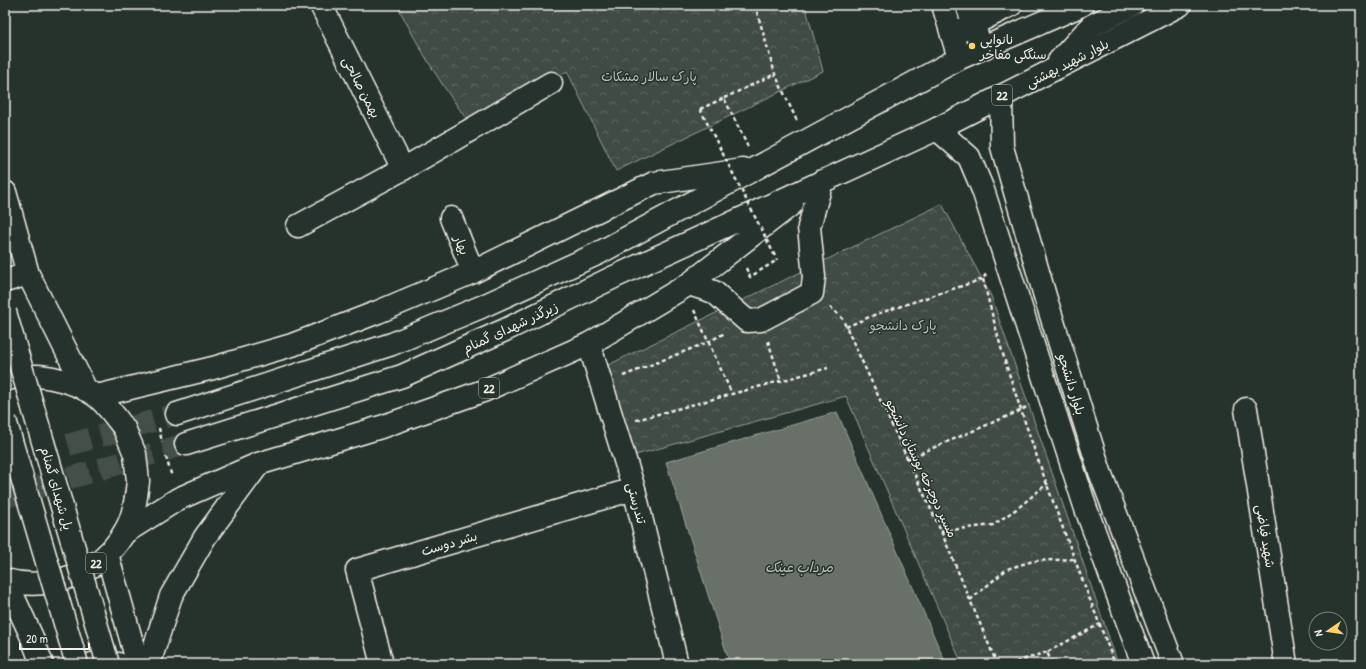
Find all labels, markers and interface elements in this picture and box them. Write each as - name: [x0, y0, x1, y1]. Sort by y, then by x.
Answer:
- place label: نانوایی سنگکی مفاخر: [979, 30, 1047, 64]
- street label: بلوار شهید بهشتی: [1022, 34, 1112, 93]
- marker: نانوایی سنگکی مفاخر: [967, 41, 977, 51]
- street label: بهمن صالحی: [338, 53, 385, 121]
- park label: پارک سالار مشکات: [601, 67, 697, 85]
- road number: 22: [992, 85, 1012, 105]
- street label: بهار: [450, 232, 474, 258]
- street label: زیرگذر شهدای گمنام: [459, 297, 562, 359]
- park label: پارک دانشجو: [869, 316, 937, 334]
- street label: بلوار دانشجو: [1054, 350, 1090, 417]
- road number: 22: [479, 378, 499, 398]
- street label: مسیر دوچرخه بوستان دانشجو: [881, 395, 962, 540]
- street label: پل شهدای گمنام: [35, 444, 78, 533]
- street label: تندرستی: [622, 480, 651, 526]
- street label: شهید فیاضی: [1251, 503, 1280, 569]
- street label: بشر دوست: [419, 526, 479, 560]
- road number: 22: [86, 553, 106, 573]
- water label: مرداب عینک: [765, 557, 834, 576]
- north arrow: [1308, 611, 1348, 651]
- scale bar: [20, 625, 89, 651]
- text: N: [1311, 629, 1326, 638]
- text: 20 m: [26, 630, 48, 647]

